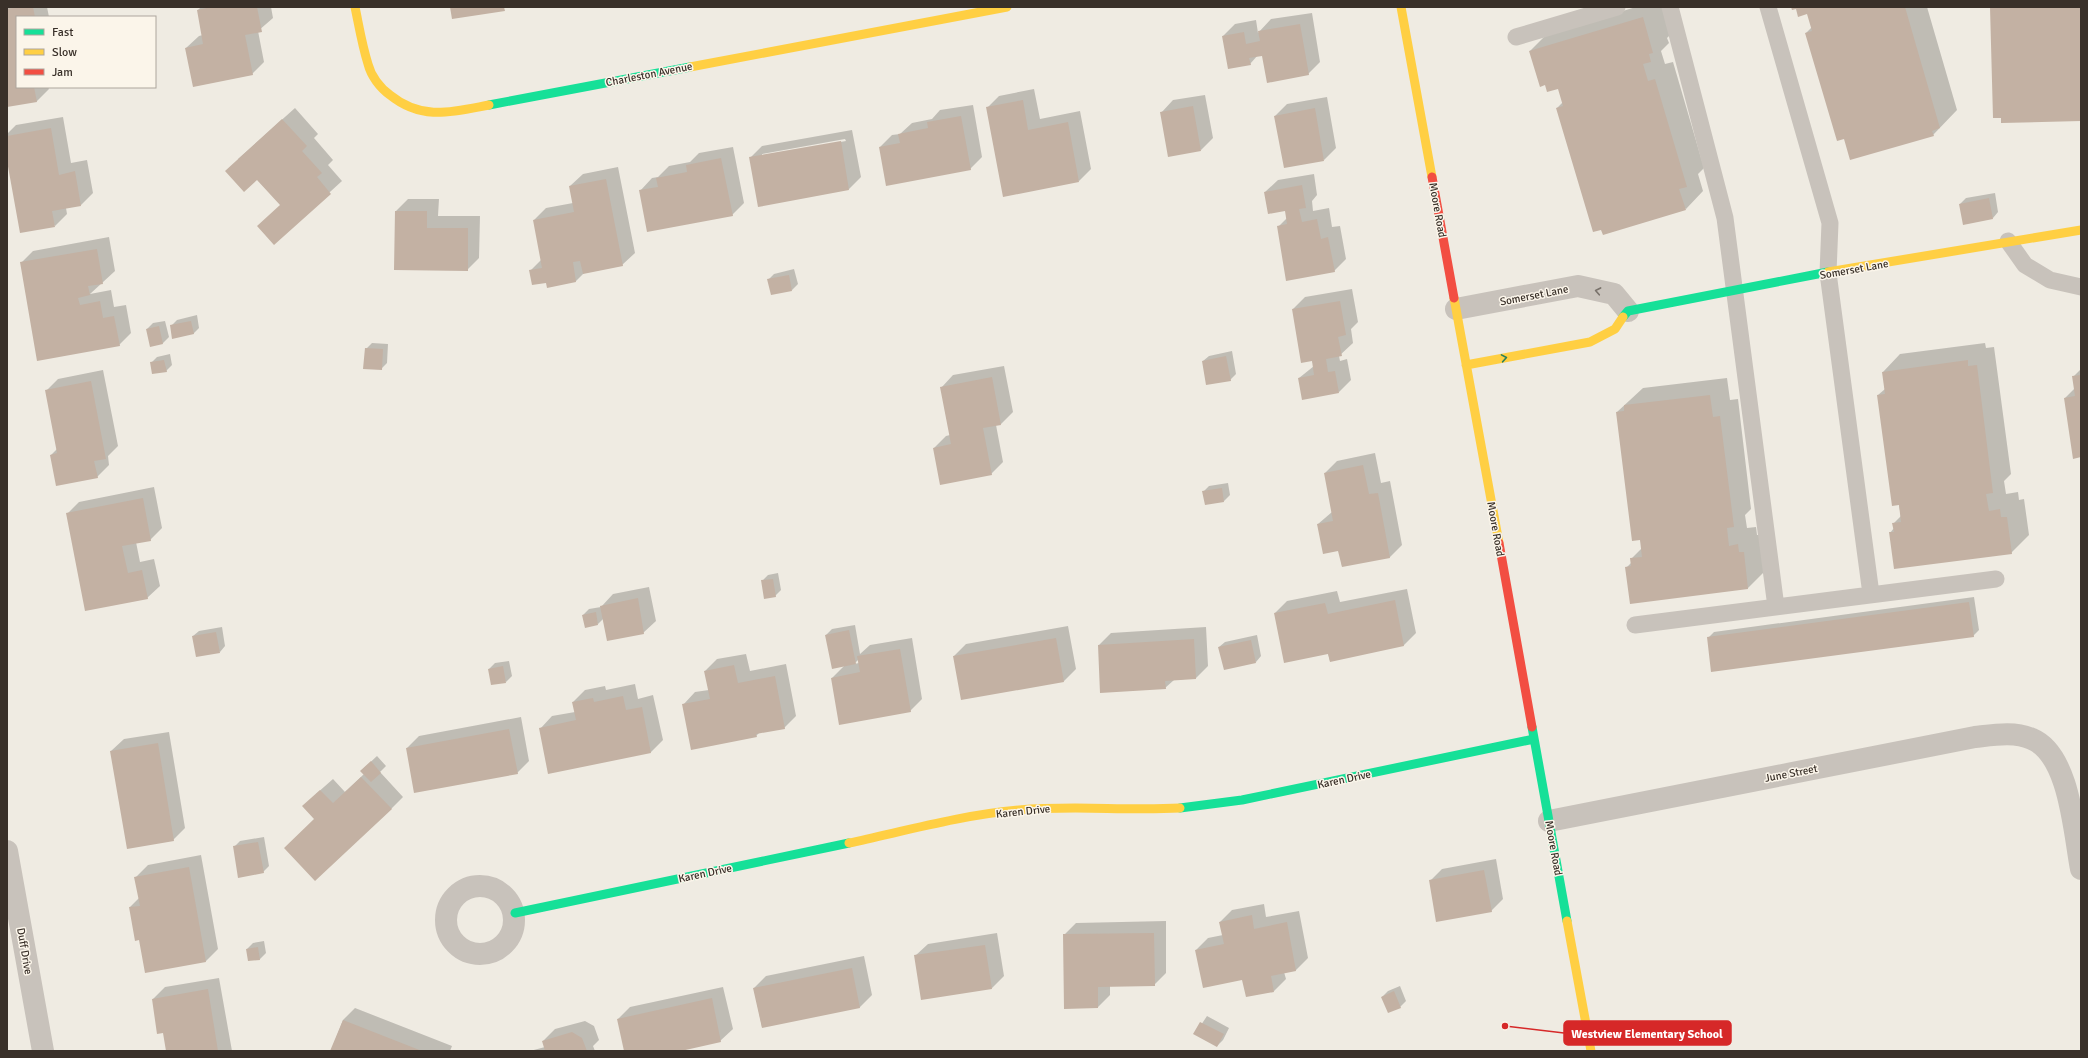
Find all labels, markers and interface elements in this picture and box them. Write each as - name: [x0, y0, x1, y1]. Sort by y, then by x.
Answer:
- legend: [16, 16, 156, 88]
- text: Fast: [52, 25, 73, 40]
- text: Slow: [52, 45, 77, 60]
- street label: Charleston Avenue: [605, 60, 694, 89]
- text: Jam: [52, 65, 73, 80]
- street label: Moore Road: [1426, 182, 1449, 239]
- street label: Somerset Lane: [1819, 257, 1889, 282]
- street label: Somerset Lane: [1499, 282, 1569, 308]
- one-way arrow: [1595, 287, 1601, 295]
- one-way arrow: [1501, 354, 1507, 363]
- street label: Moore Road: [1484, 501, 1507, 558]
- street label: June Street: [1764, 762, 1819, 785]
- street label: Karen Drive: [1316, 767, 1372, 792]
- street label: Karen Drive: [995, 802, 1051, 821]
- street label: Moore Road: [1542, 820, 1565, 877]
- street label: Karen Drive: [677, 861, 733, 886]
- street label: Duff Drive: [14, 927, 35, 975]
- callout: Westview Elementary School: [1564, 1021, 1731, 1045]
- text: Westview Elementary School: [1571, 1027, 1723, 1042]

